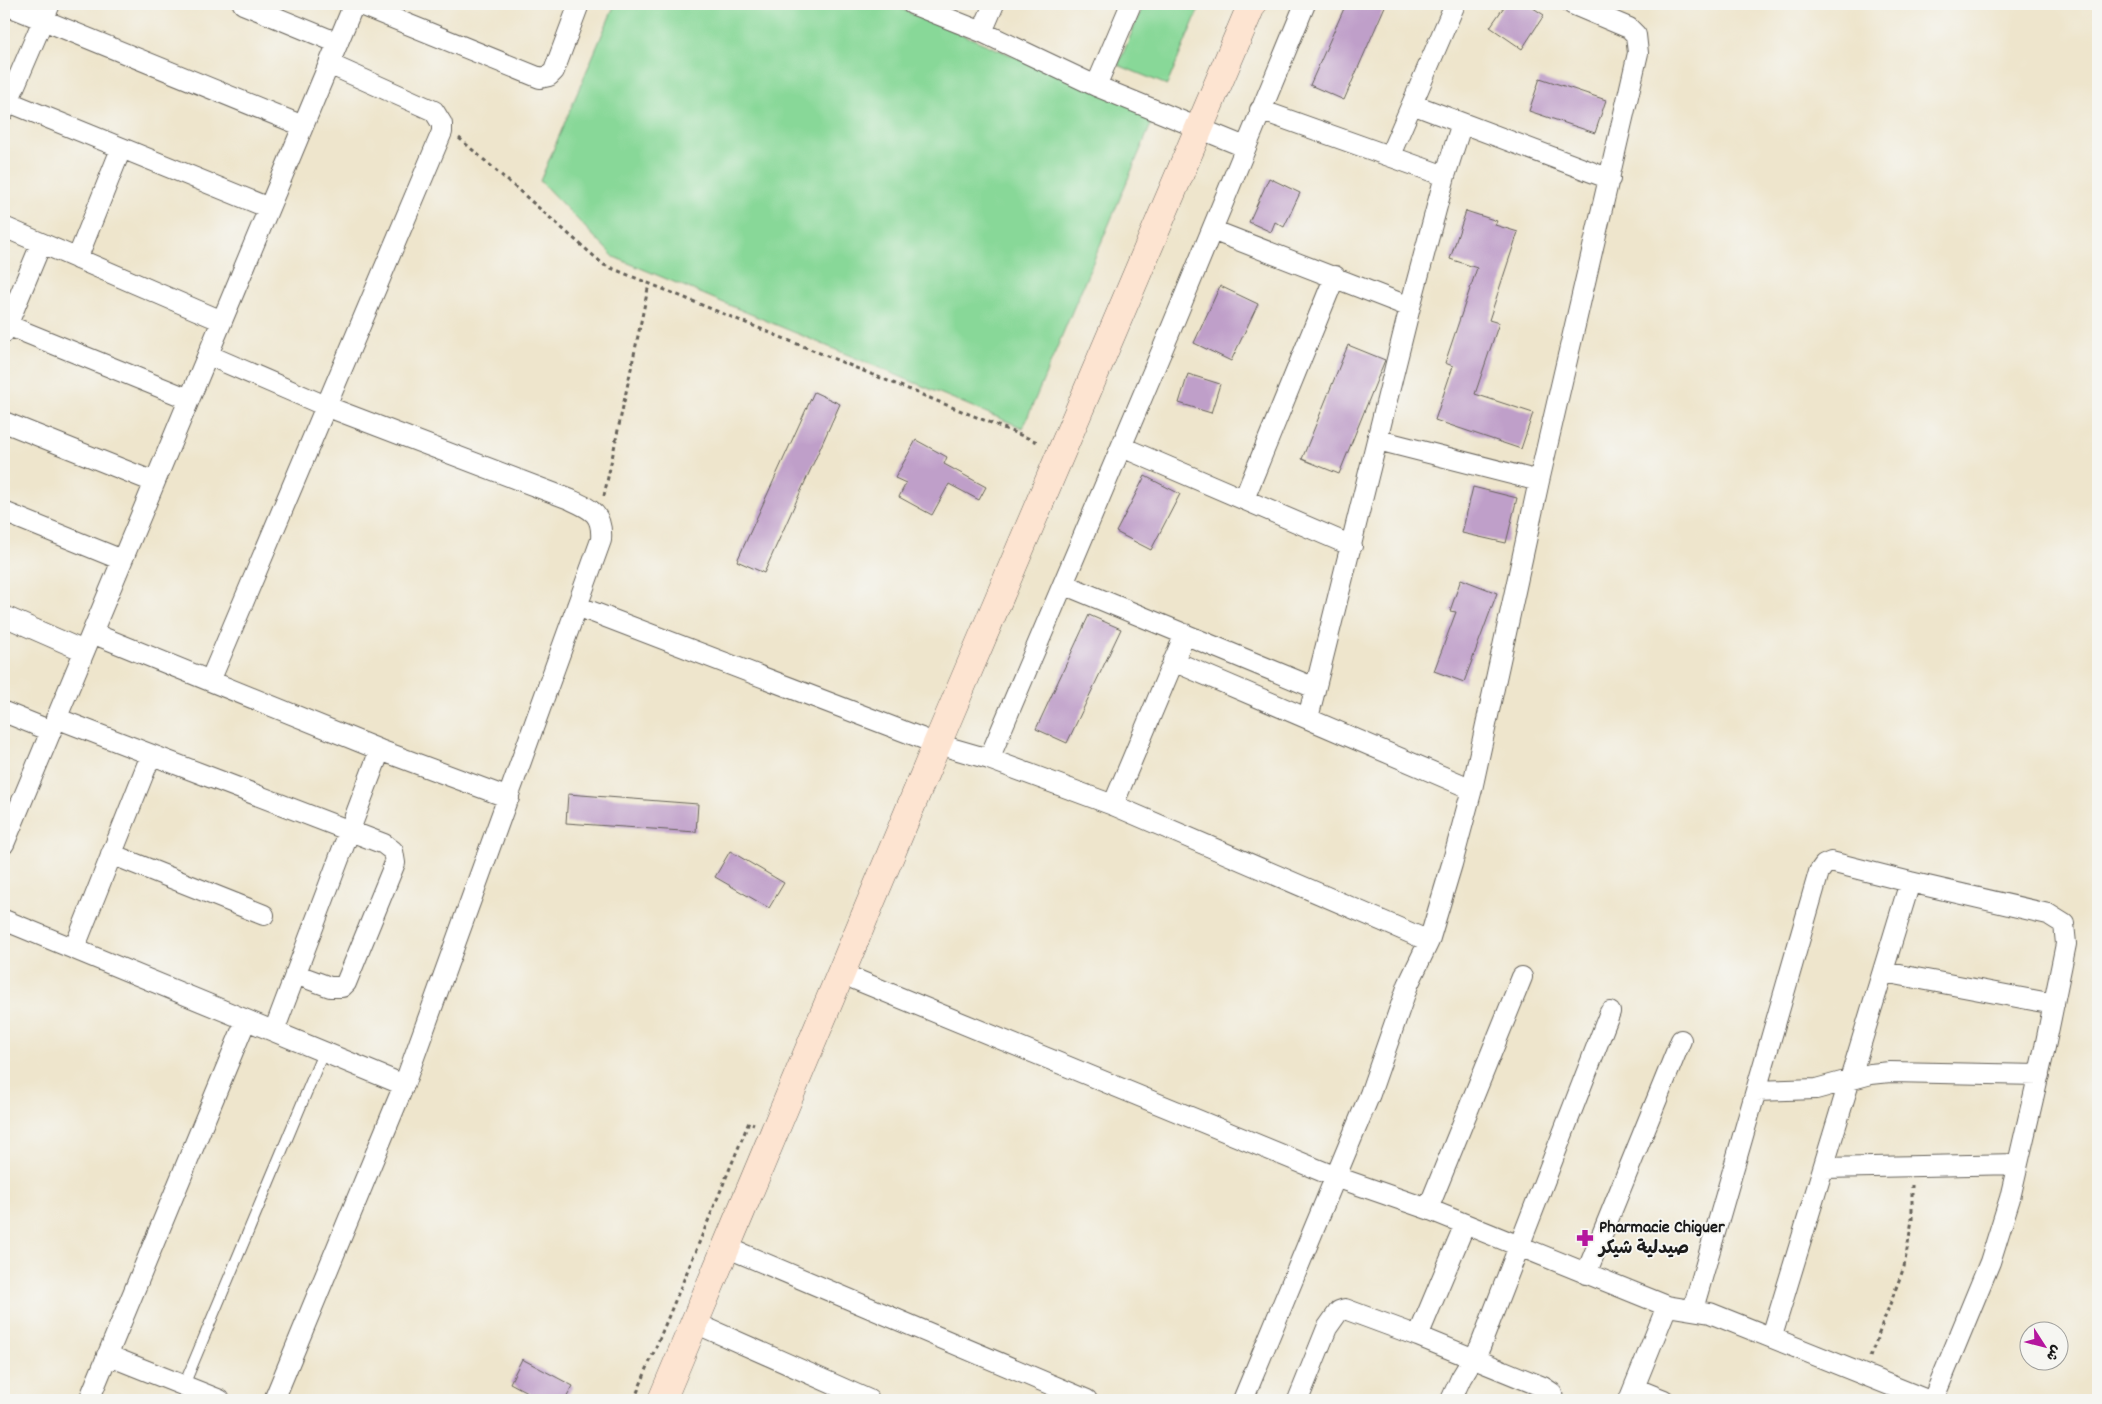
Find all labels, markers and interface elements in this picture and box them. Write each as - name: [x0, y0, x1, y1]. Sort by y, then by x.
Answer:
- place label: Pharmacie Chiguer صيدلية شيكر: [1597, 1216, 1725, 1262]
- pharmacy icon: Pharmacie Chiguer صيدلية شيكر: [1575, 1228, 1595, 1248]
- north arrow: [2020, 1322, 2070, 1372]
- text: ش: [2040, 1340, 2066, 1365]

